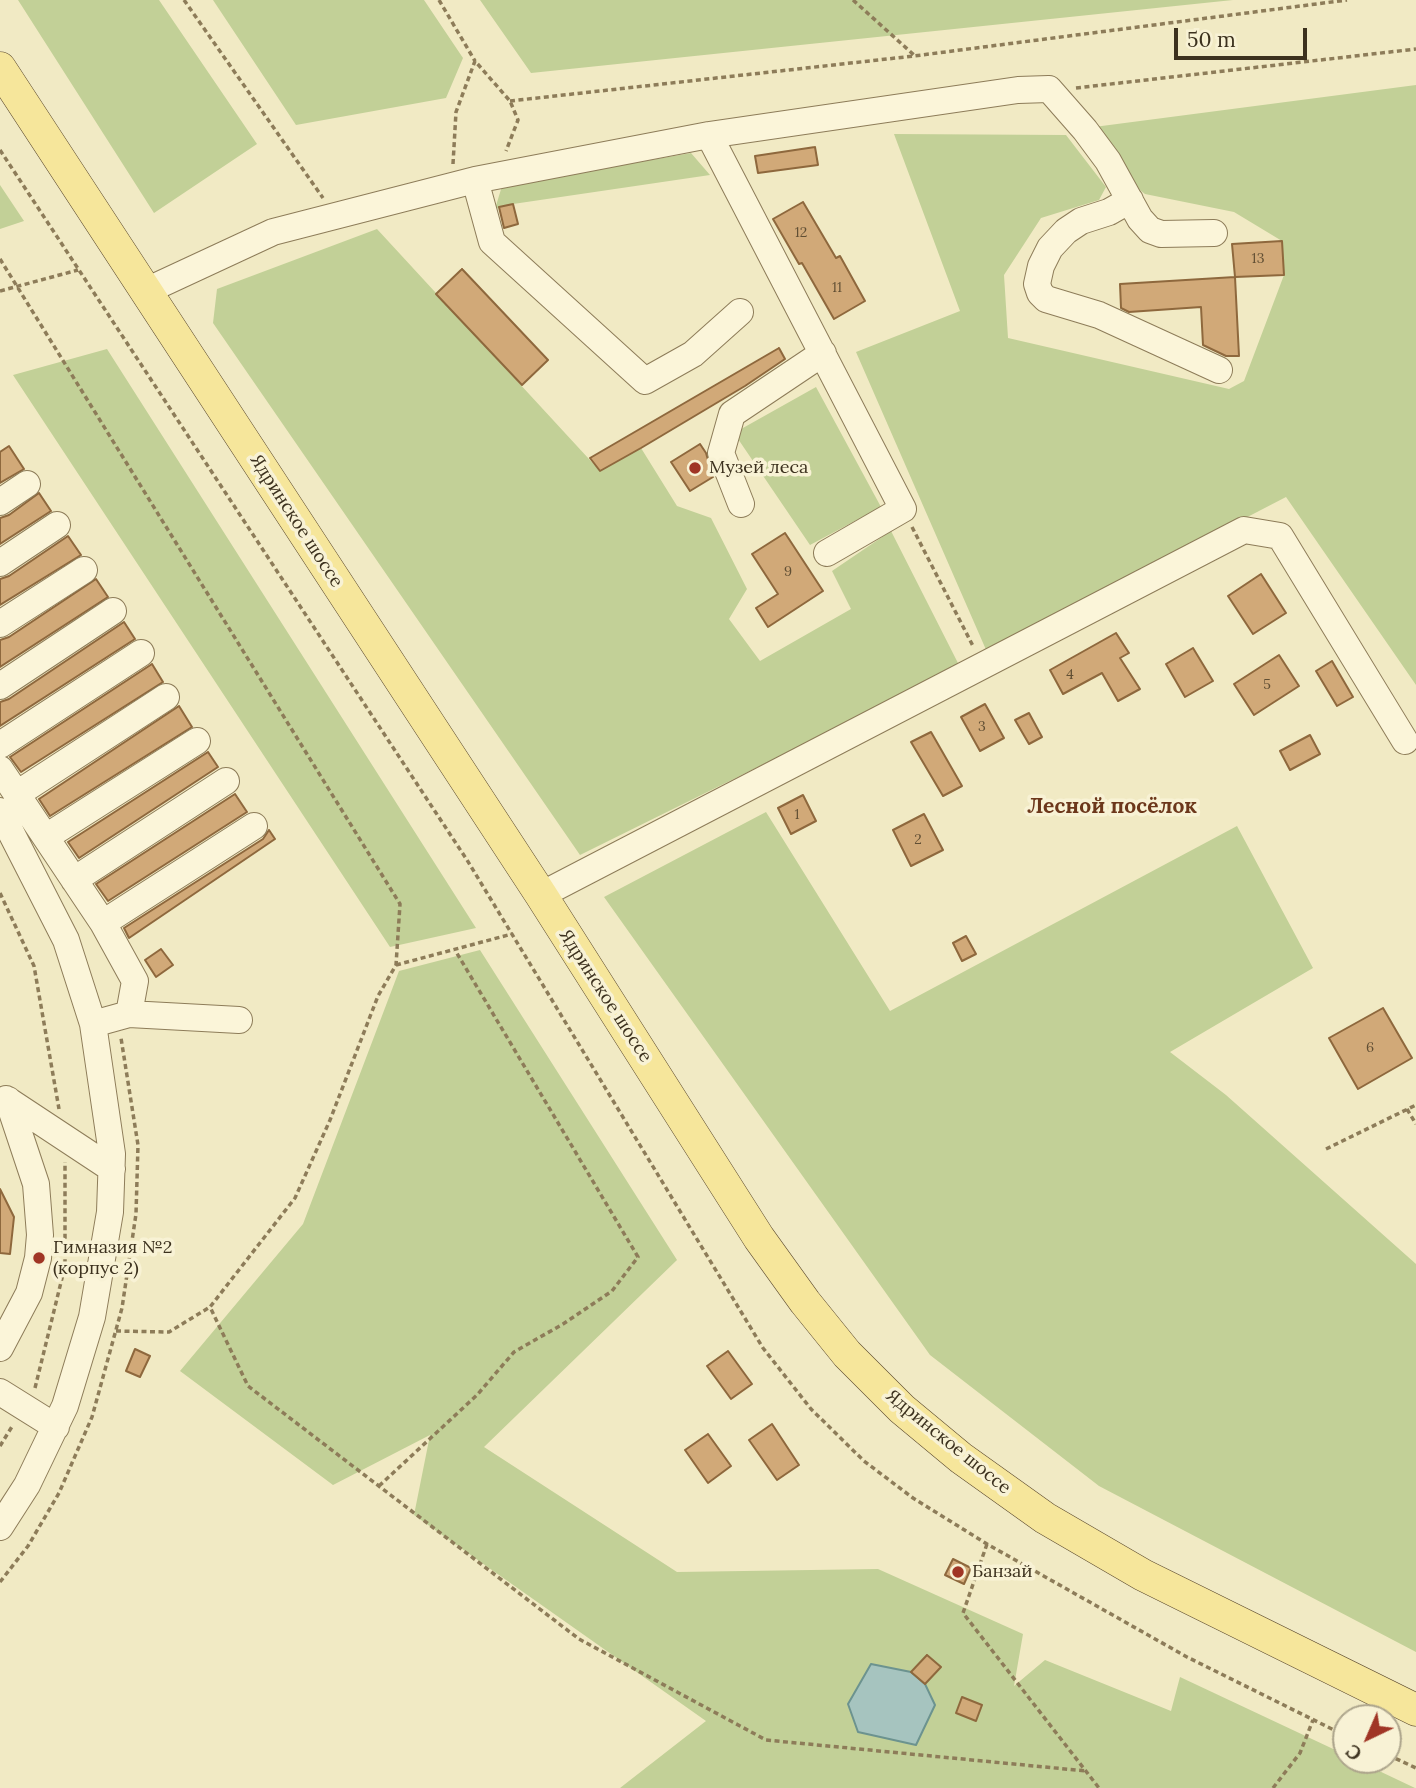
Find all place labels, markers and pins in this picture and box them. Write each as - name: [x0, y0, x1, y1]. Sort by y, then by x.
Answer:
- place label: Музей леса: [709, 457, 808, 479]
- marker: Музей леса: [687, 460, 703, 476]
- place label: Гимназия №2 (корпус 2): [53, 1237, 173, 1280]
- marker: Гимназия №2 (корпус 2): [31, 1250, 47, 1266]
- place label: Банзай: [972, 1561, 1033, 1583]
- marker: Банзай: [950, 1564, 966, 1580]

